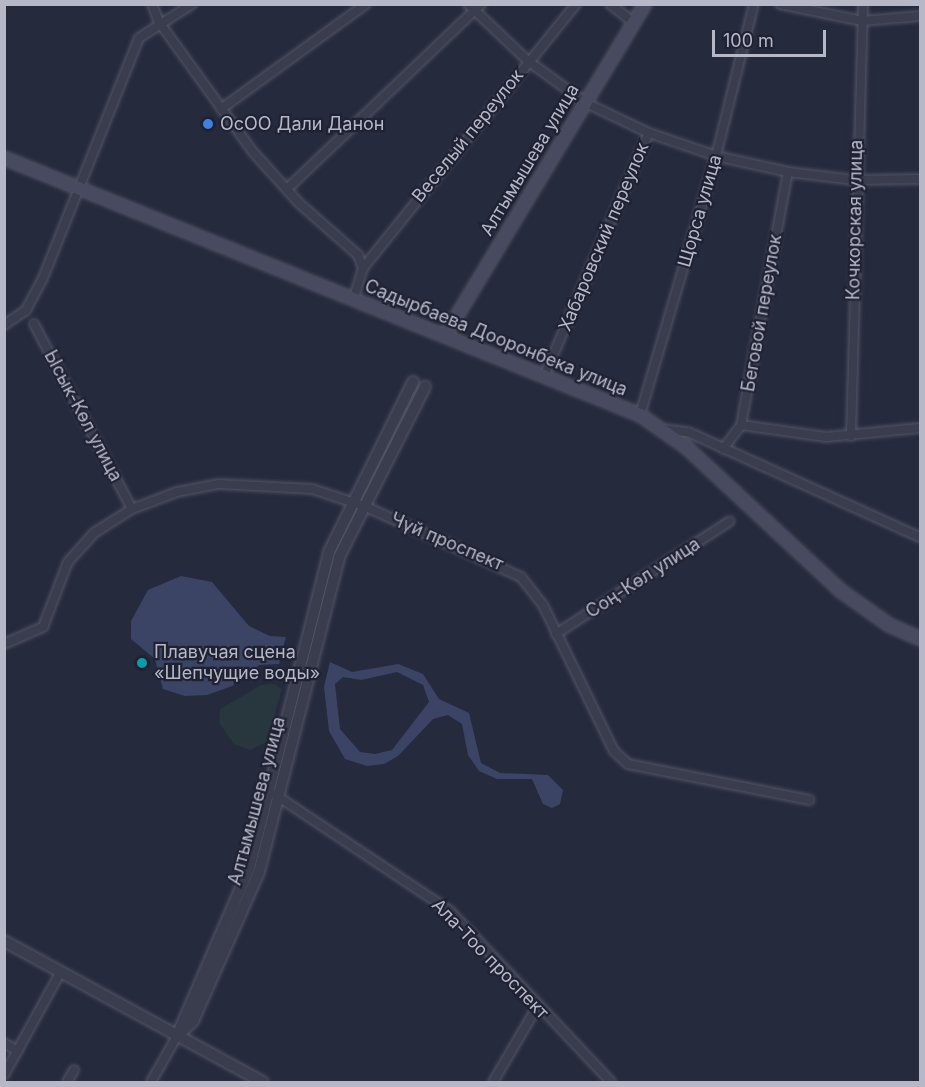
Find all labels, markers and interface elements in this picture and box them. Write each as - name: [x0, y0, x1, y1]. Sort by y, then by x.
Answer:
- scale bar: [715, 18, 829, 56]
- text: 100 m: [723, 30, 774, 51]
- street label: Веселый переулок: [408, 65, 528, 207]
- street label: Алтымышева улица: [476, 80, 584, 240]
- place label: ОсОО Дали Данон: [220, 113, 384, 135]
- marker: ОсОО Дали Данон: [201, 117, 215, 131]
- street label: Хабаровский переулок: [554, 139, 654, 335]
- street label: Кочкорская улица: [843, 140, 867, 300]
- street label: Щорса улица: [674, 152, 726, 270]
- street label: Беговой переулок: [738, 233, 786, 393]
- street label: Садырбаева Дооронбека улица: [361, 275, 631, 401]
- street label: Ысык-Көл улица: [39, 347, 127, 485]
- street label: Чүй проспект: [387, 509, 507, 575]
- street label: Соң-Көл улица: [582, 533, 704, 623]
- place label: Плавучая сцена «Шепчущие воды»: [154, 642, 320, 684]
- marker: Плавучая сцена «Шепчущие воды»: [135, 656, 149, 670]
- street label: Алтымышева улица: [224, 714, 290, 888]
- street label: Ала-Тоо проспект: [427, 894, 553, 1024]

